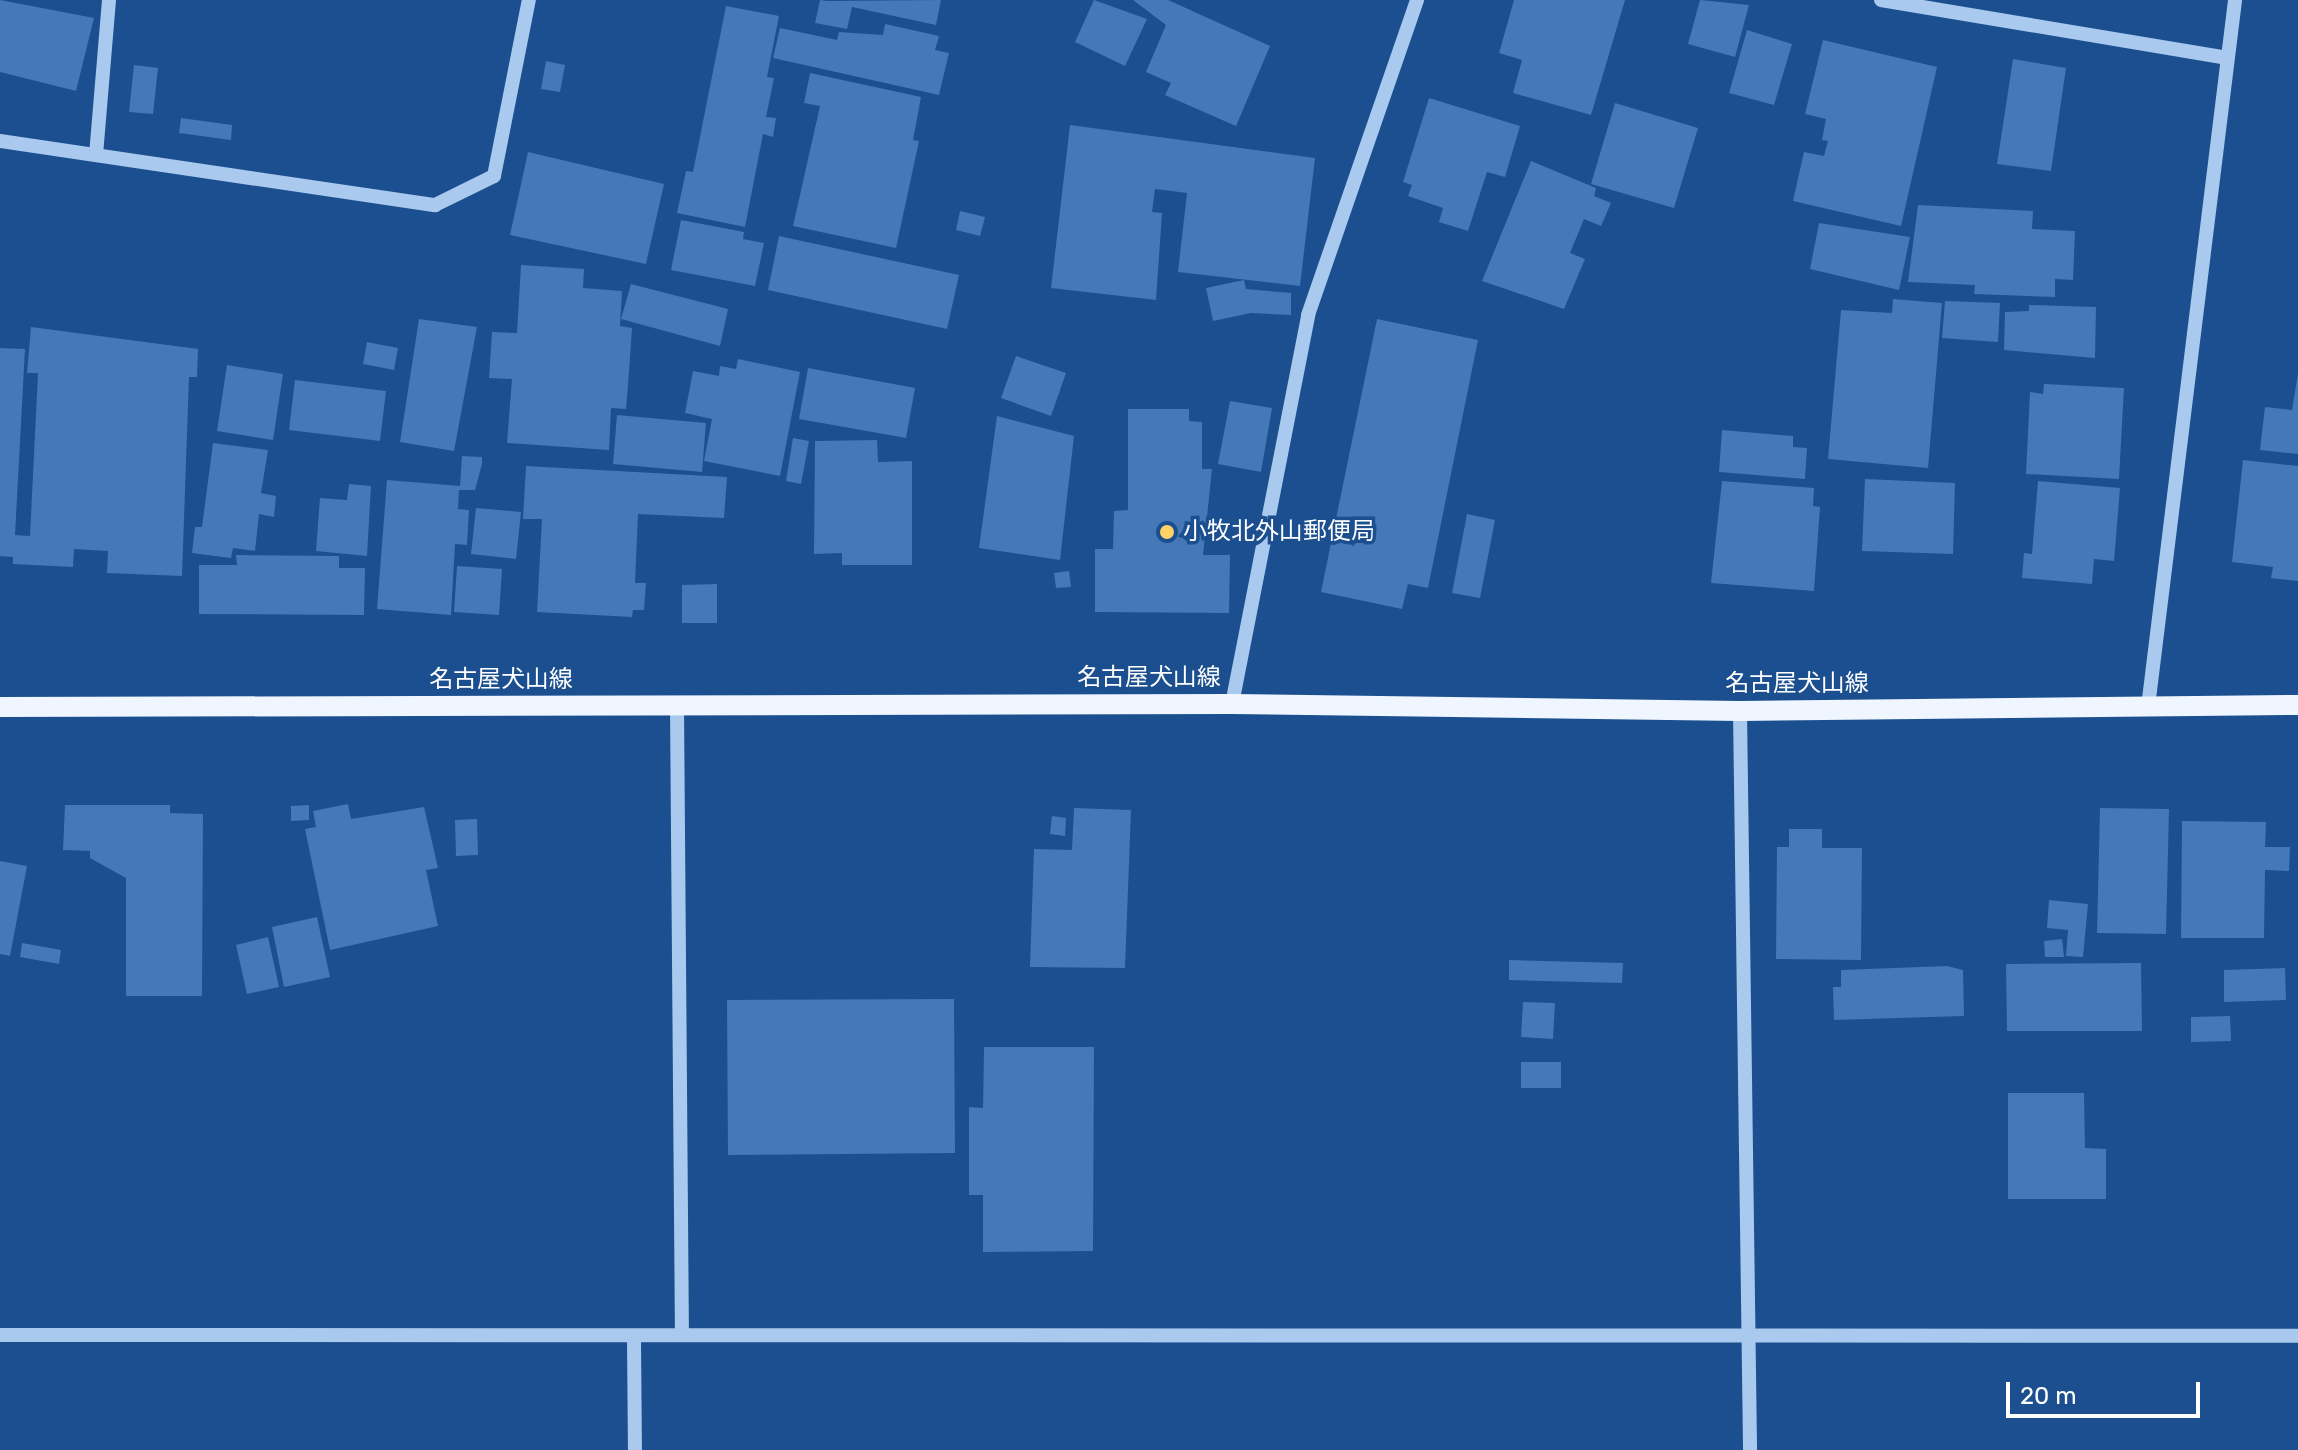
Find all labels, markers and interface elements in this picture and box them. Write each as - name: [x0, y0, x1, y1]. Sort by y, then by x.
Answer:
- place label: 小牧北外山郵便局: [1183, 518, 1375, 546]
- marker: 小牧北外山郵便局: [1158, 523, 1176, 541]
- street label: 名古屋犬山線: [1077, 664, 1221, 692]
- street label: 名古屋犬山線: [429, 666, 573, 694]
- street label: 名古屋犬山線: [1725, 670, 1869, 698]
- scale bar: [2010, 1366, 2204, 1416]
- text: 20 m: [2020, 1382, 2077, 1410]

